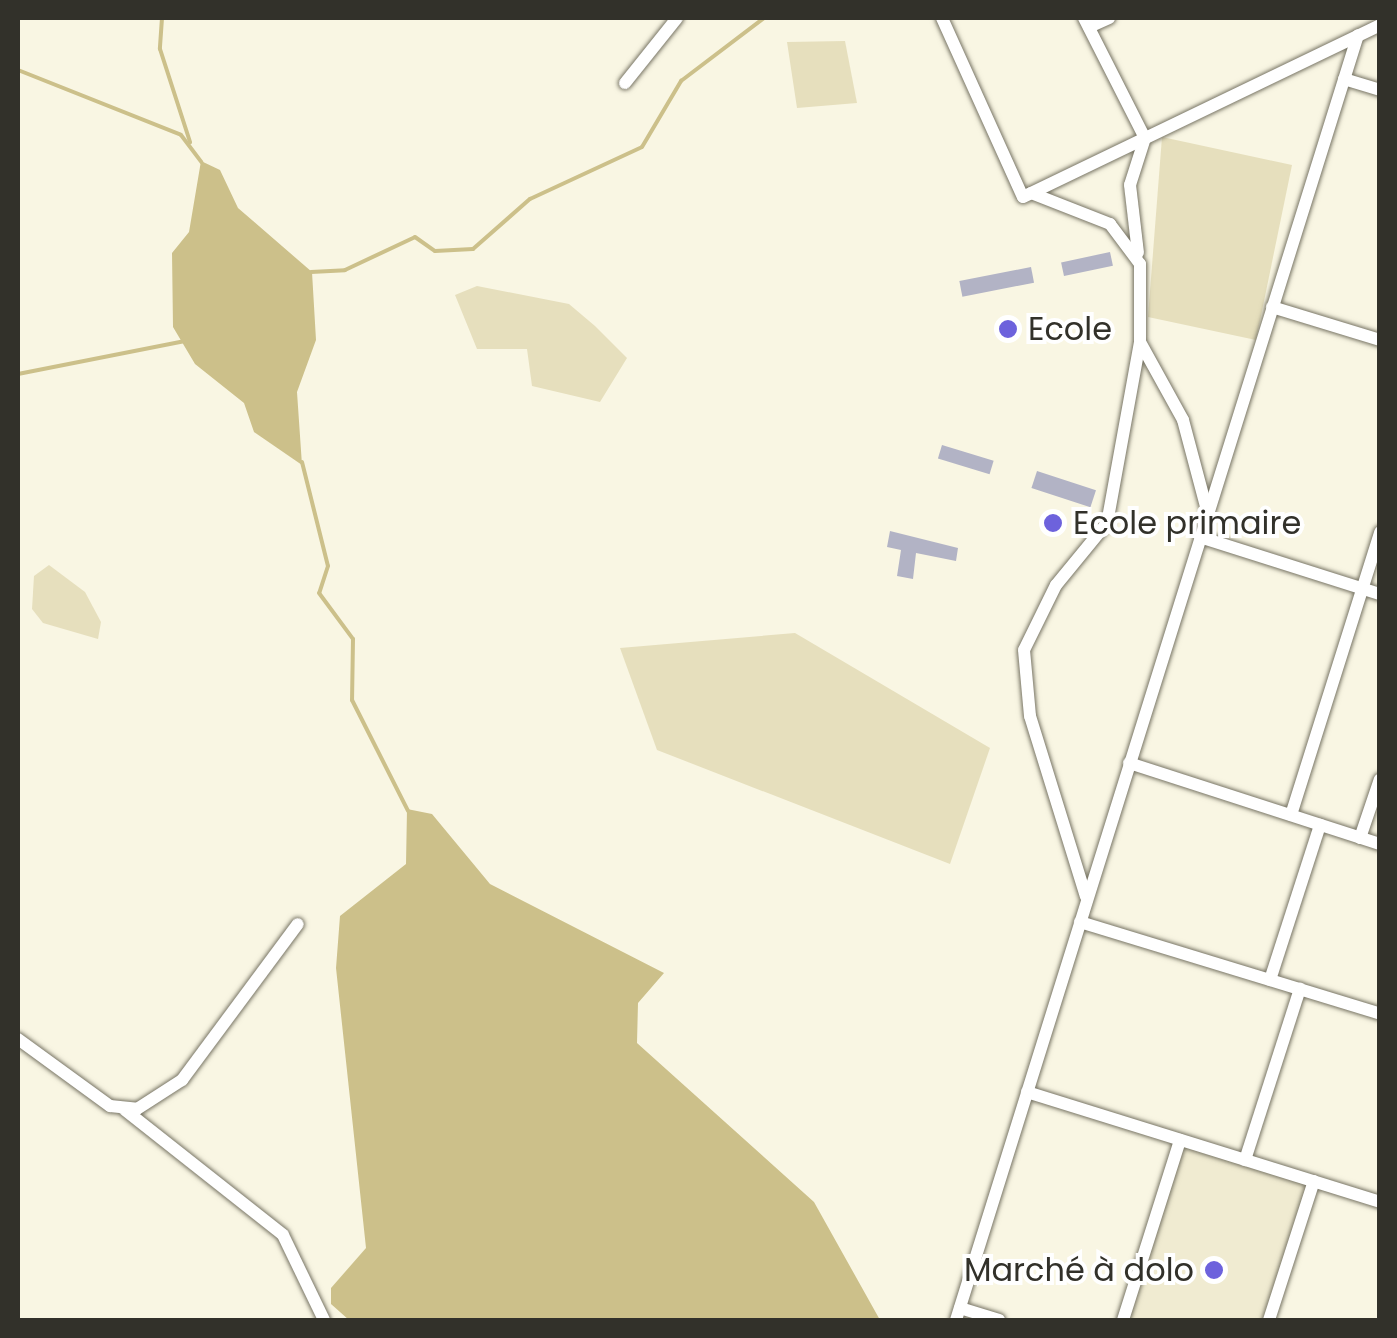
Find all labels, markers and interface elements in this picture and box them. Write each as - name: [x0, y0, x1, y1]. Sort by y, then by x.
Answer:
- place label: Ecole: [1028, 310, 1112, 348]
- marker: Ecole: [997, 318, 1019, 340]
- place label: Ecole primaire: [1073, 504, 1301, 542]
- marker: Ecole primaire: [1042, 512, 1064, 534]
- place label: Marché à dolo: [964, 1251, 1194, 1289]
- marker: Marché à dolo: [1203, 1259, 1225, 1281]

